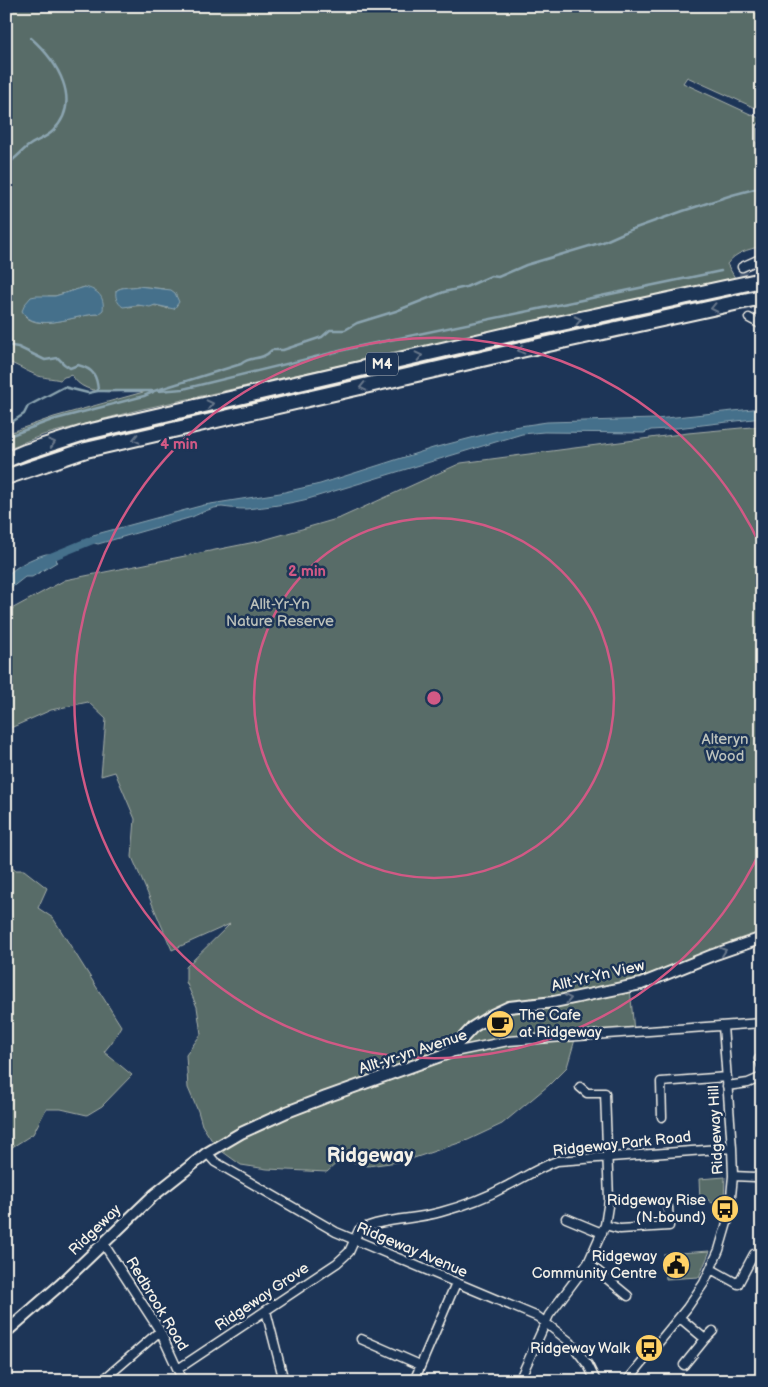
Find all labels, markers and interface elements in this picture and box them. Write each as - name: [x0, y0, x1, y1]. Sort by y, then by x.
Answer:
- one-way arrow: [710, 302, 719, 313]
- one-way arrow: [573, 315, 582, 326]
- one-way arrow: [517, 344, 526, 355]
- one-way arrow: [415, 351, 424, 362]
- road number: M4: [366, 352, 398, 376]
- one-way arrow: [358, 381, 367, 392]
- one-way arrow: [205, 399, 214, 410]
- one-way arrow: [132, 433, 141, 444]
- text: 4 min: [160, 435, 198, 454]
- one-way arrow: [47, 439, 56, 449]
- text: 2 min: [288, 562, 326, 581]
- park label: Allt-Yr-Yn Nature Reserve: [226, 595, 334, 631]
- centre of rings: [425, 689, 443, 707]
- park label: Alteryn Wood: [702, 730, 748, 766]
- one-way arrow: [718, 947, 727, 957]
- street label: Allt-Yr-Yn View: [550, 956, 646, 996]
- one-way arrow: [564, 995, 573, 1005]
- place label: The Cafe at Ridgeway: [519, 1006, 602, 1042]
- cafe icon: The Cafe at Ridgeway: [485, 1009, 515, 1039]
- street label: Allt-yr-yn Avenue: [356, 1026, 470, 1078]
- street label: Ridgeway Hill: [704, 1085, 728, 1175]
- street label: Ridgeway Park Road: [552, 1127, 692, 1161]
- district label: Ridgeway: [327, 1144, 414, 1168]
- place label: Ridgeway Rise (N-bound): [607, 1191, 706, 1227]
- bus stop icon: Ridgeway Rise (N-bound): [710, 1194, 740, 1224]
- street label: Ridgeway: [65, 1200, 125, 1260]
- street label: Ridgeway Avenue: [354, 1218, 471, 1282]
- place label: Ridgeway Community Centre: [532, 1247, 657, 1283]
- public building icon: Ridgeway Community Centre: [661, 1250, 691, 1280]
- street label: Redbrook Road: [121, 1253, 193, 1355]
- street label: Ridgeway Grove: [211, 1258, 313, 1335]
- bus stop icon: Ridgeway Walk: [634, 1333, 664, 1363]
- place label: Ridgeway Walk: [530, 1339, 631, 1358]

